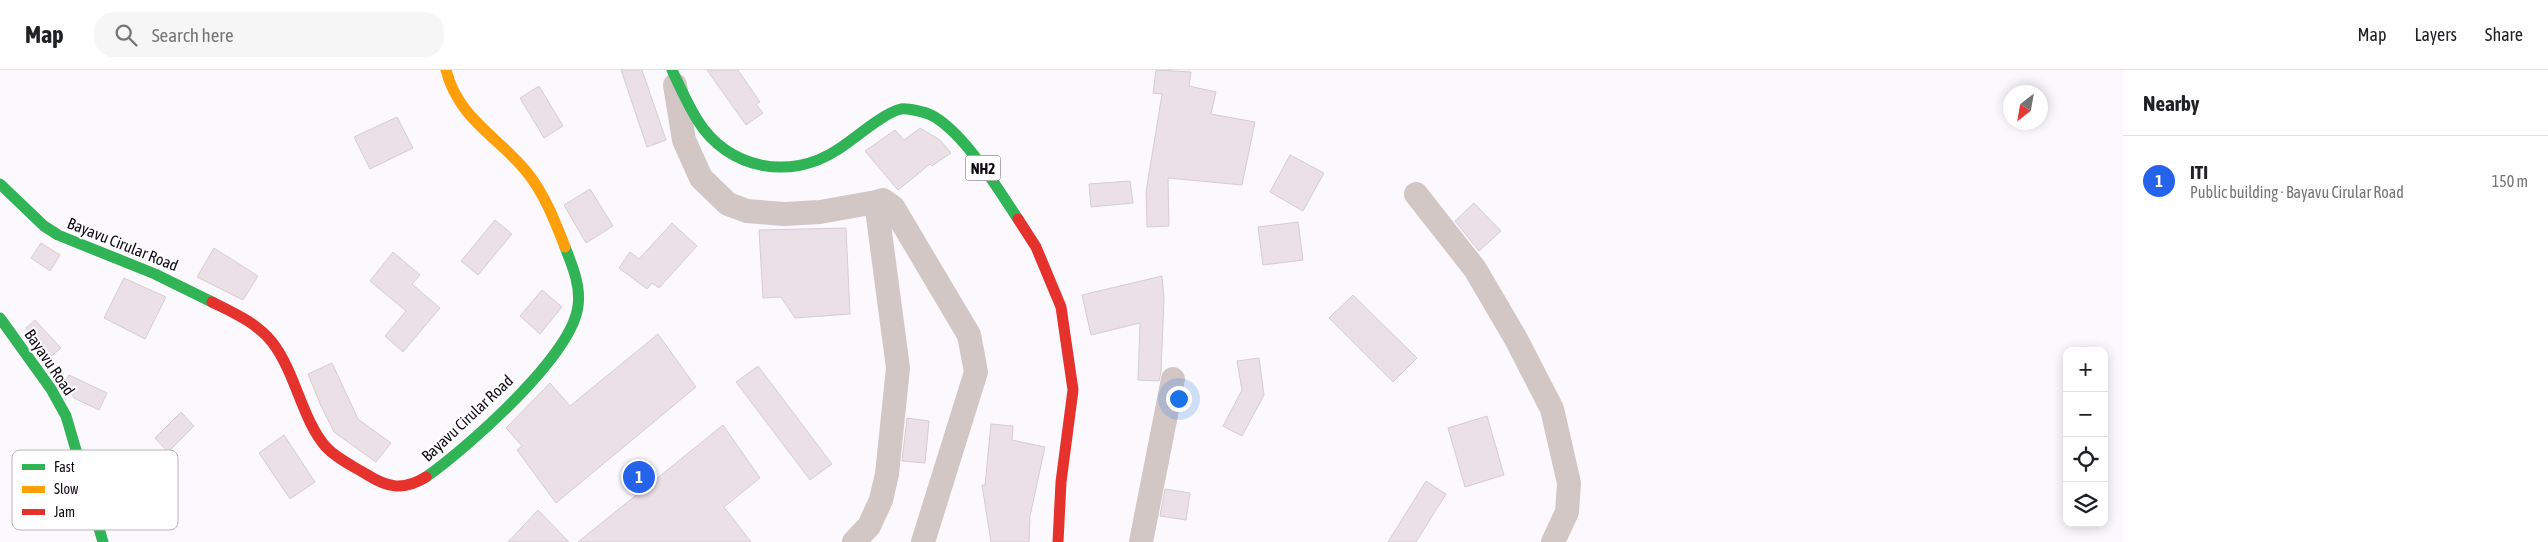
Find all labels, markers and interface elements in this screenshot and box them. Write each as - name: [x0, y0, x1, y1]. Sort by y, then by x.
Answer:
- search box: [94, 12, 444, 57]
- text: Map: [25, 21, 64, 48]
- icon: search: [112, 21, 140, 49]
- text: Search here: [152, 24, 234, 46]
- text: Map: [2357, 24, 2386, 45]
- text: Layers: [2414, 24, 2457, 45]
- text: Share: [2485, 24, 2523, 45]
- north arrow: [2003, 85, 2048, 130]
- text: Nearby: [2143, 91, 2199, 115]
- road number: NH2: [966, 156, 1000, 180]
- text: ITI: [2190, 161, 2208, 183]
- text: 1: [2155, 172, 2163, 190]
- text: 150 m: [2492, 172, 2528, 190]
- text: Public building · Bayavu Cirular Road: [2190, 183, 2404, 201]
- street label: Bayavu Cirular Road: [65, 214, 181, 275]
- street label: Bayavu Road: [20, 325, 79, 399]
- map controls: [2063, 347, 2108, 527]
- button: +: [2063, 347, 2108, 392]
- street label: Bayavu Cirular Road: [418, 371, 517, 466]
- your location: [1166, 386, 1192, 412]
- button: −: [2063, 392, 2108, 437]
- button: locate: [2063, 437, 2108, 482]
- legend: [12, 450, 178, 530]
- pin: 1: [623, 458, 655, 496]
- text: Fast: [54, 459, 75, 475]
- text: Slow: [54, 481, 79, 497]
- button: layers: [2063, 482, 2108, 527]
- text: Jam: [54, 504, 75, 520]

